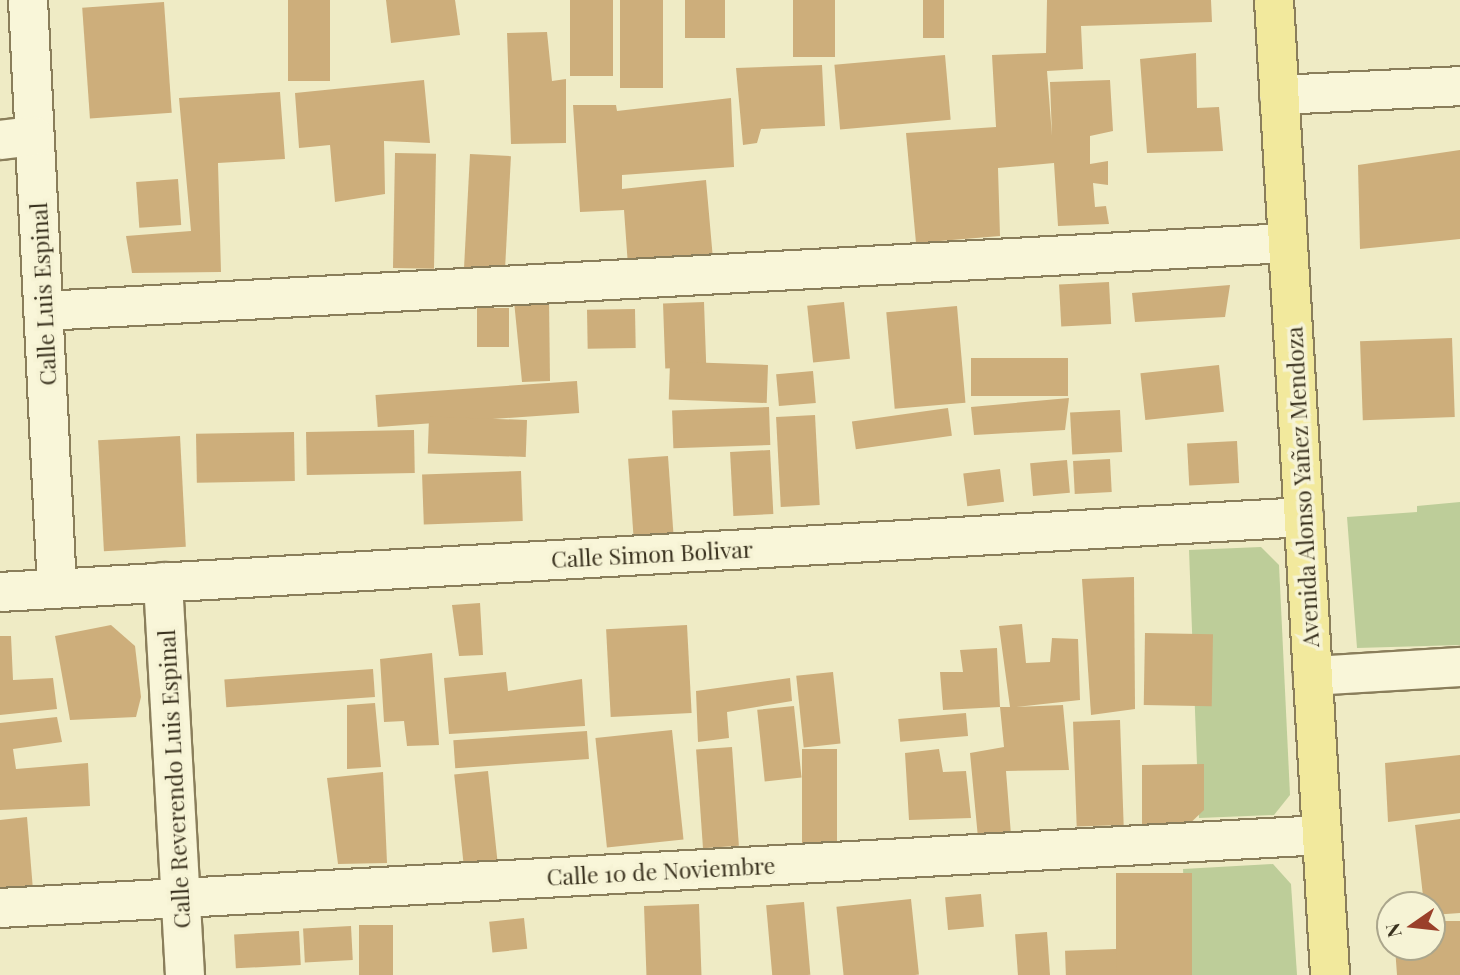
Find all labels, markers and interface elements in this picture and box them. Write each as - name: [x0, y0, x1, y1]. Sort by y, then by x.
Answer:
- street label: Calle Luis Espinal: [24, 202, 62, 386]
- street label: Avenida Alonso Yañez Mendoza: [1280, 325, 1324, 649]
- street label: Calle Simon Bolivar: [550, 535, 754, 573]
- street label: Calle Reverendo Luis Espinal: [152, 629, 196, 929]
- street label: Calle 10 de Noviembre: [546, 851, 776, 891]
- north arrow: [1376, 891, 1446, 961]
- text: N: [1378, 921, 1407, 940]

